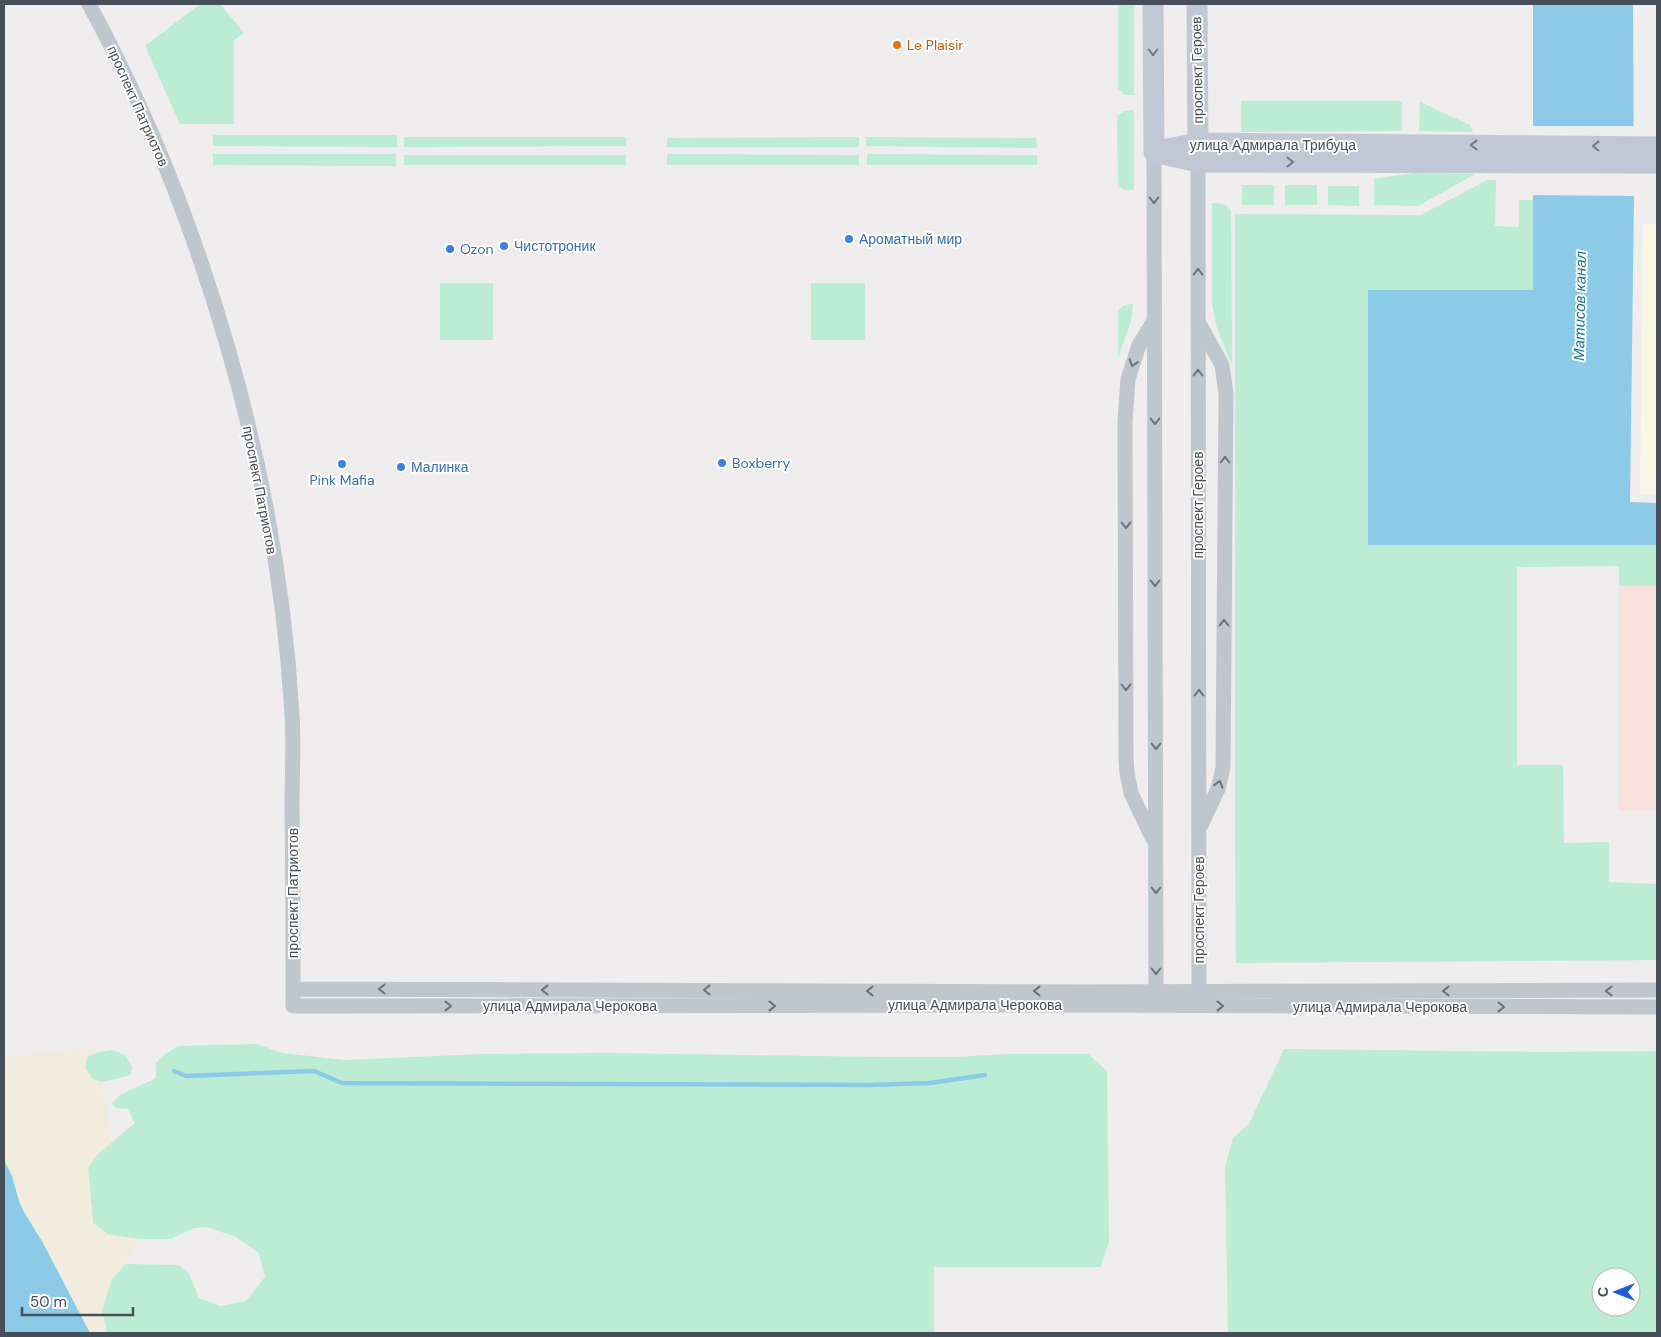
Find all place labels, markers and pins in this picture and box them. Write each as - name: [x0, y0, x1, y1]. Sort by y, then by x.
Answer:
- place label: Le Plaisir: [907, 36, 964, 54]
- marker: Le Plaisir: [891, 39, 903, 51]
- place label: Ароматный мир: [859, 230, 962, 248]
- marker: Ароматный мир: [843, 233, 855, 245]
- place label: Чистотроник: [514, 237, 596, 255]
- place label: Ozon: [460, 240, 494, 258]
- marker: Чистотроник: [498, 240, 510, 252]
- marker: Ozon: [444, 243, 456, 255]
- place label: Boxberry: [732, 454, 790, 472]
- marker: Boxberry: [716, 457, 728, 469]
- marker: Pink Mafia: [336, 458, 348, 470]
- place label: Малинка: [411, 458, 469, 476]
- marker: Малинка: [395, 461, 407, 473]
- place label: Pink Mafia: [309, 471, 375, 489]

